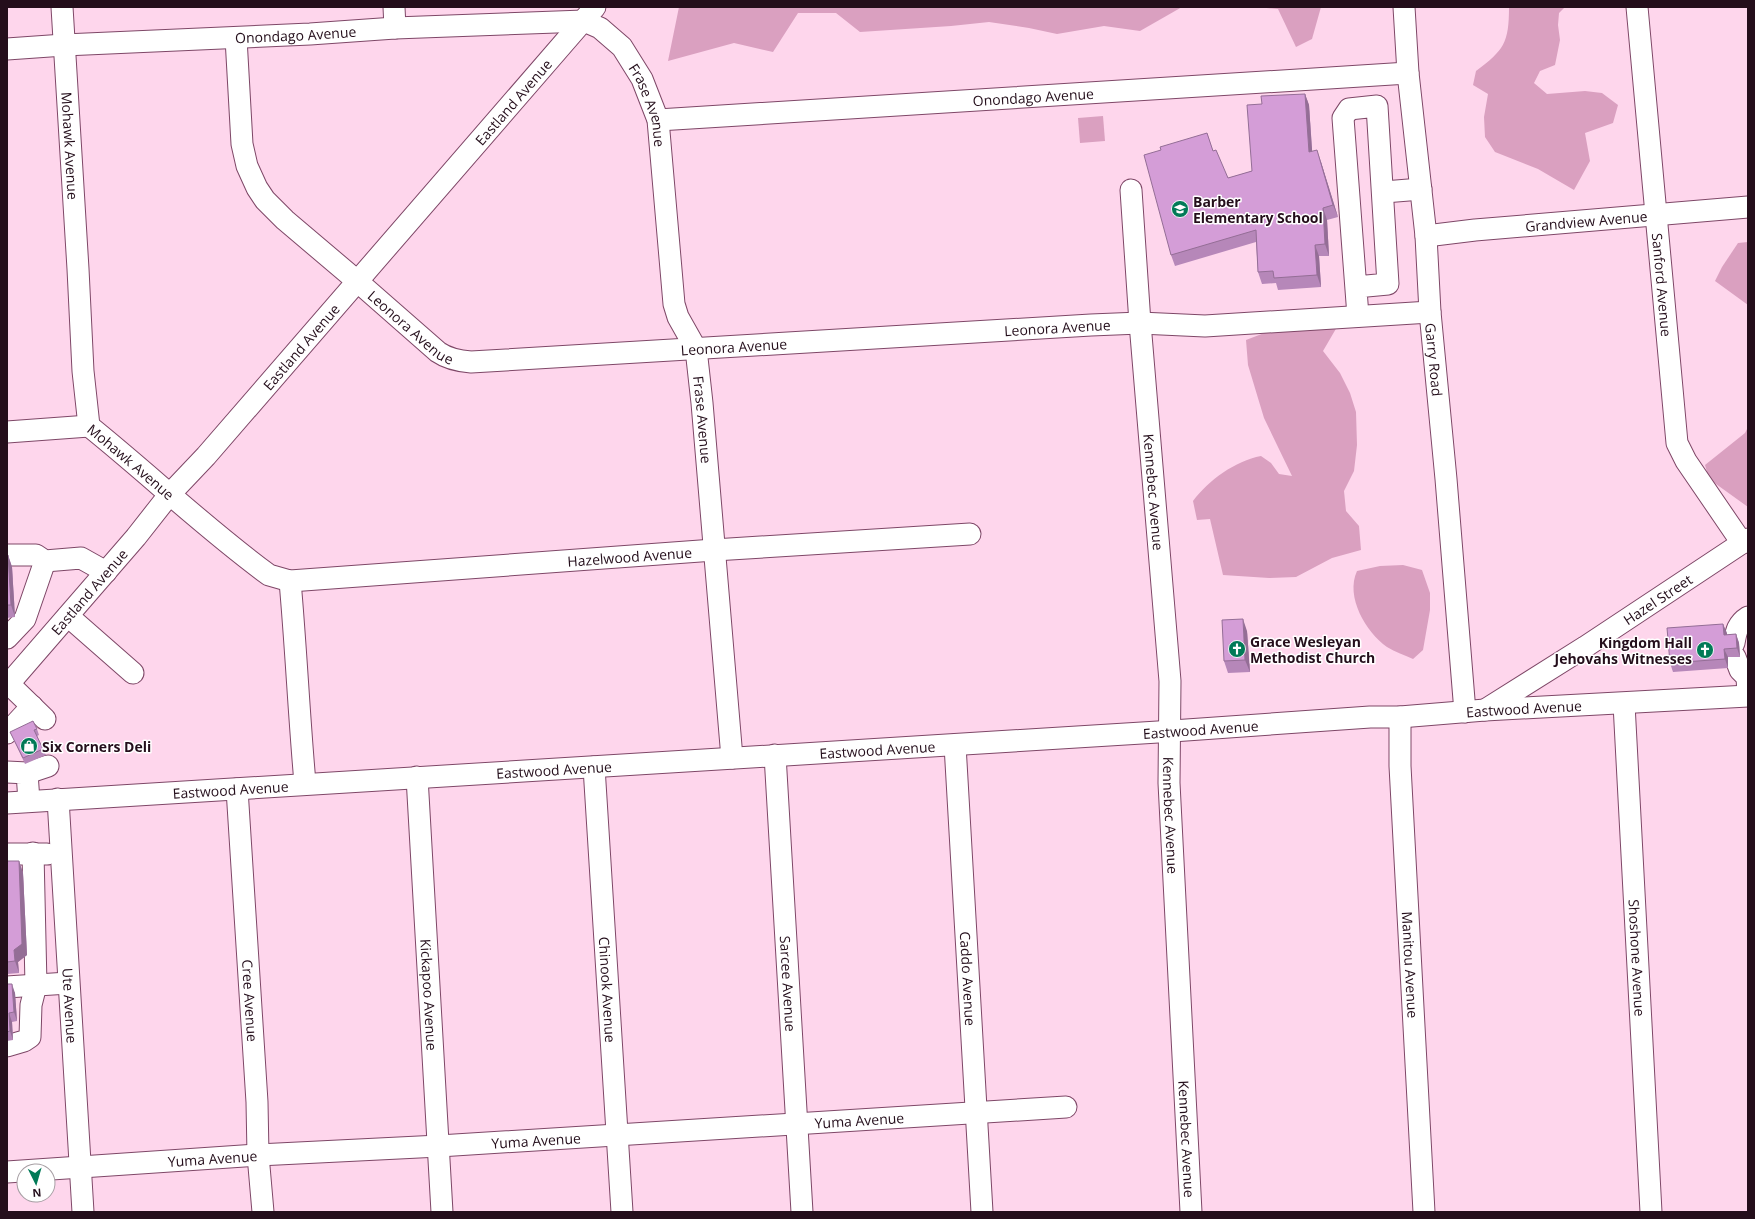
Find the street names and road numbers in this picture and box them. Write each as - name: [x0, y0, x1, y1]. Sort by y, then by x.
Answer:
- street label: Onondago Avenue: [235, 21, 357, 47]
- street label: Eastland Avenue: [470, 55, 556, 149]
- street label: Frase Avenue: [625, 60, 670, 148]
- street label: Onondago Avenue: [972, 83, 1095, 110]
- street label: Mohawk Avenue: [58, 91, 83, 200]
- street label: Grandview Avenue: [1524, 206, 1648, 235]
- street label: Sanford Avenue: [1648, 232, 1677, 338]
- street label: Leonora Avenue: [364, 286, 456, 368]
- street label: Eastland Avenue: [258, 299, 343, 394]
- street label: Leonora Avenue: [1004, 315, 1111, 340]
- street label: Garry Road: [1422, 322, 1448, 397]
- street label: Leonora Avenue: [680, 334, 788, 359]
- street label: Frase Avenue: [690, 375, 717, 464]
- street label: Mohawk Avenue: [84, 419, 179, 504]
- street label: Kennebec Avenue: [1140, 433, 1169, 551]
- street label: Hazelwood Avenue: [567, 542, 693, 570]
- street label: Eastland Avenue: [46, 544, 131, 639]
- street label: Hazel Street: [1619, 569, 1696, 629]
- street label: Eastwood Avenue: [1465, 695, 1582, 721]
- street label: Eastwood Avenue: [1142, 715, 1259, 742]
- street label: Eastwood Avenue: [819, 736, 936, 762]
- street label: Eastwood Avenue: [496, 756, 613, 782]
- street label: Kennebec Avenue: [1159, 757, 1183, 874]
- street label: Eastwood Avenue: [172, 776, 289, 802]
- street label: Shoshone Avenue: [1625, 899, 1650, 1017]
- street label: Manitou Avenue: [1398, 911, 1423, 1019]
- street label: Caddo Avenue: [956, 931, 981, 1027]
- street label: Sarcee Avenue: [776, 935, 801, 1032]
- street label: Chinook Avenue: [595, 936, 621, 1043]
- street label: Kickapoo Avenue: [417, 938, 442, 1051]
- street label: Cree Avenue: [238, 959, 263, 1043]
- street label: Ute Avenue: [59, 967, 82, 1044]
- street label: Kennebec Avenue: [1175, 1080, 1200, 1198]
- street label: Yuma Avenue: [814, 1108, 905, 1132]
- street label: Yuma Avenue: [491, 1128, 581, 1152]
- street label: Yuma Avenue: [167, 1146, 258, 1171]

